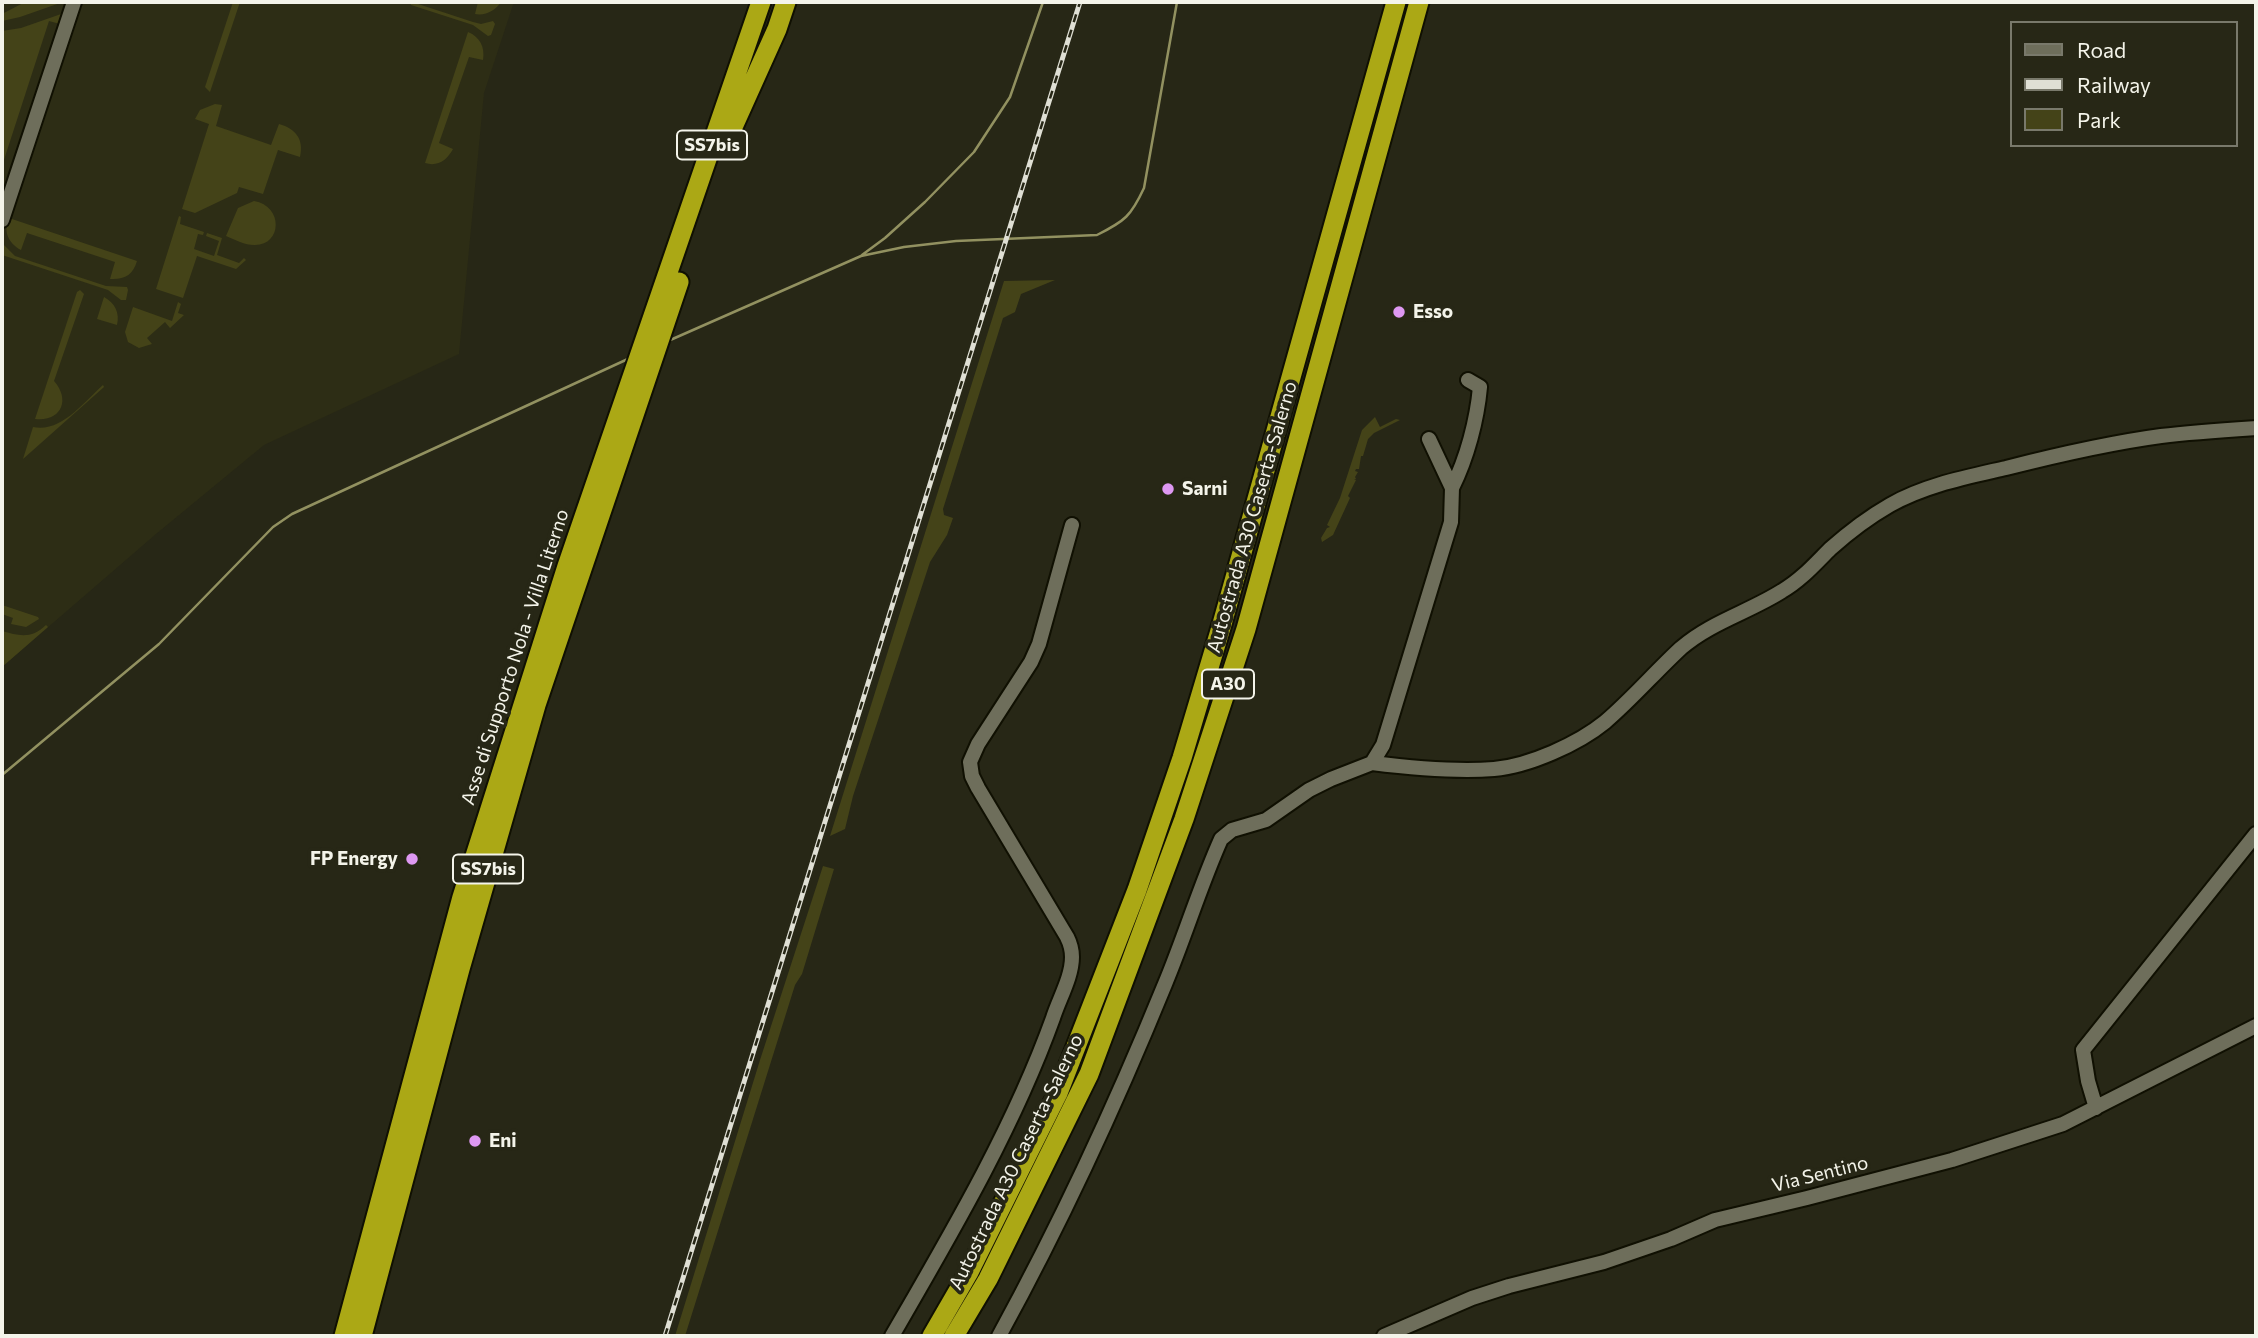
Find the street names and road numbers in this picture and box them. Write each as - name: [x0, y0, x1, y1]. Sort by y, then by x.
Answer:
- road number: SS7bis: [677, 130, 747, 160]
- street label: Autostrada A30 Caserta-Salerno: [1202, 379, 1302, 655]
- street label: Asse di Supporto Nola - Villa Literno: [456, 506, 574, 808]
- road number: A30: [1202, 670, 1254, 698]
- road number: SS7bis: [453, 854, 523, 884]
- street label: Autostrada A30 Caserta-Salerno: [944, 1031, 1088, 1293]
- street label: Via Sentino: [1769, 1151, 1871, 1197]

